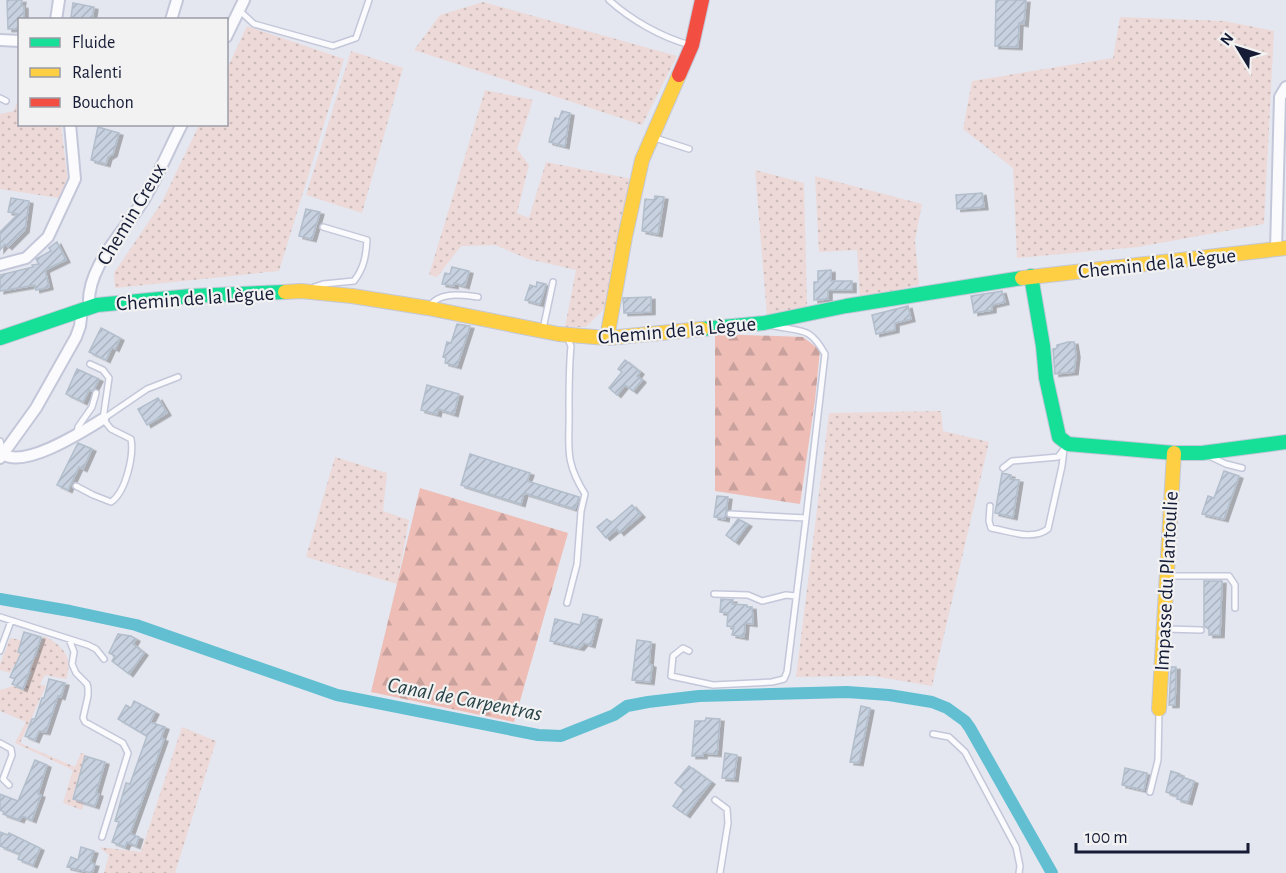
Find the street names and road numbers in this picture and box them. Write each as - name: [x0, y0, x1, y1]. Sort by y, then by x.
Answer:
- street label: Chemin Creux: [93, 160, 170, 269]
- street label: Chemin de la Lègue: [1077, 245, 1237, 282]
- street label: Chemin de la Lègue: [115, 282, 275, 315]
- street label: Chemin de la Lègue: [597, 313, 757, 348]
- street label: Impasse du Plantoulie: [1151, 491, 1182, 672]

